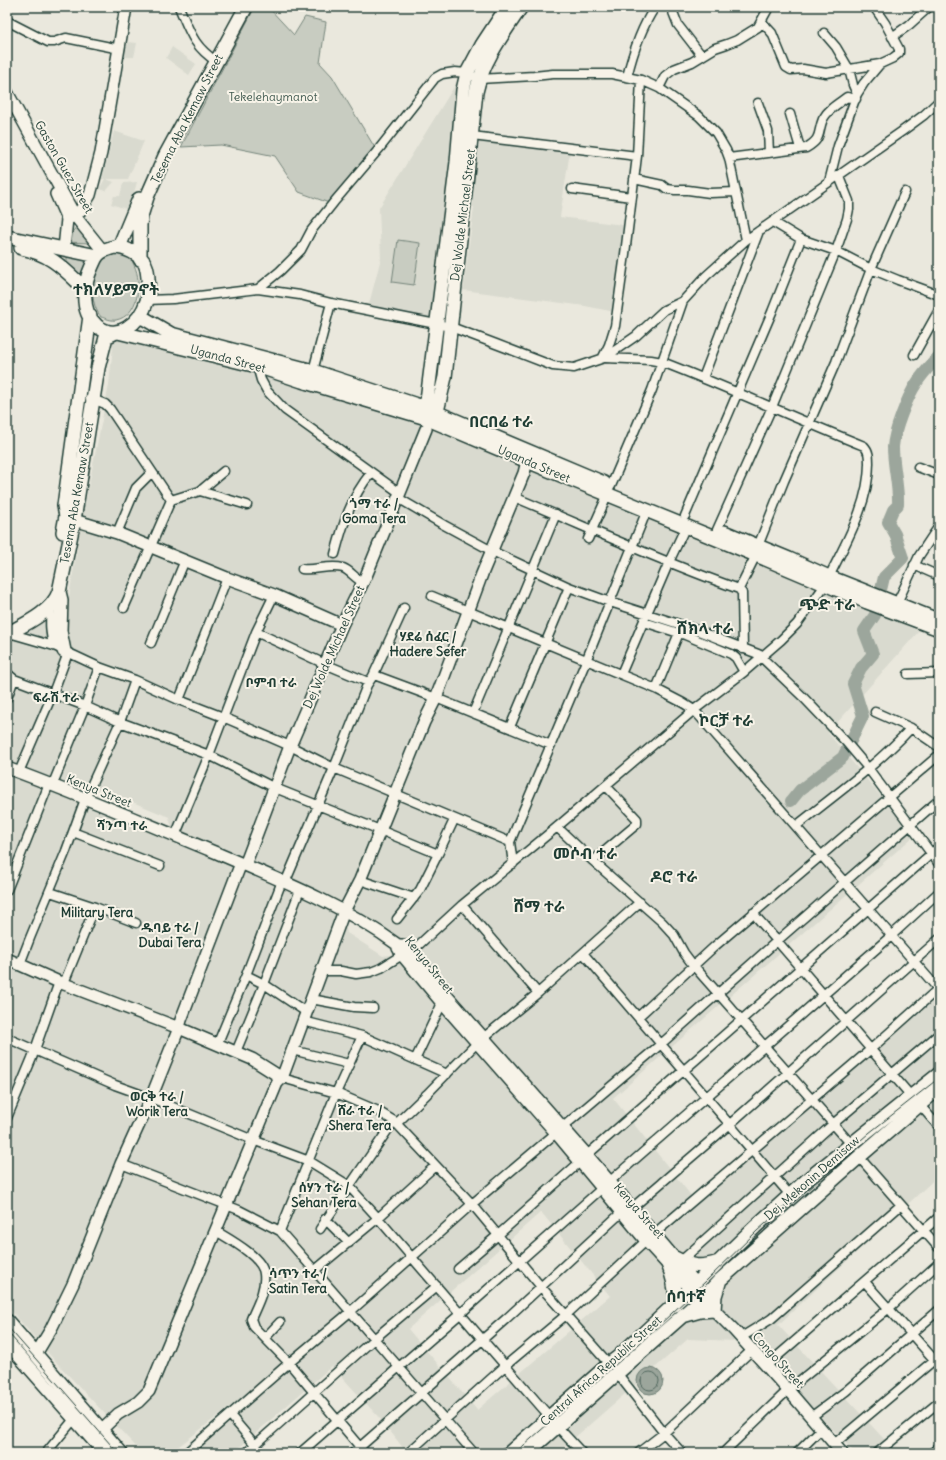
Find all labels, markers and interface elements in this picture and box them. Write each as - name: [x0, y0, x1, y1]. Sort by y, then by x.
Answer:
- street label: Tesema Aba Kemaw Street: [147, 51, 226, 186]
- park label: Tekelehaymanot: [228, 89, 318, 104]
- street label: Gaston Guez Street: [32, 118, 97, 216]
- street label: Dej Wolde Michael Street: [447, 148, 478, 282]
- district label: ተክለሃይማኖት: [73, 279, 159, 299]
- street label: Uganda Street: [189, 341, 267, 376]
- district label: በርበሬ ተራ: [469, 411, 533, 431]
- street label: Tesema Aba Kemaw Street: [57, 421, 96, 565]
- street label: Uganda Street: [496, 442, 573, 486]
- district label: ጎማ ተራ / Goma Tera: [342, 495, 407, 527]
- street label: Dej Wolde Michael Street: [300, 583, 367, 711]
- district label: ጭድ ተራ: [799, 594, 855, 614]
- district label: ሸክላ ተራ: [677, 618, 733, 638]
- district label: ሃደሬ ሰፈር / Hadere Sefer: [390, 628, 467, 660]
- district label: ቦምብ ተራ: [245, 674, 297, 691]
- district label: ፍራሽ ተራ: [33, 689, 79, 706]
- district label: ኮርቻ ተራ: [699, 710, 753, 730]
- street label: Kenya Street: [64, 771, 134, 810]
- district label: ሻንጣ ተራ: [97, 817, 147, 834]
- district label: መሶብ ተራ: [553, 843, 617, 863]
- district label: ዶሮ ተራ: [651, 866, 698, 886]
- district label: ሸማ ተራ: [513, 896, 565, 916]
- district label: Military Tera: [61, 904, 134, 921]
- district label: ዱባይ ተራ / Dubai Tera: [139, 919, 202, 951]
- street label: Kenya Street: [402, 933, 457, 996]
- district label: ወርቅ ተራ / Worik Tera: [126, 1088, 189, 1120]
- district label: ሸራ ተራ / Shera Tera: [329, 1102, 392, 1134]
- street label: Dej. Mekonin Demisaw: [761, 1132, 863, 1223]
- district label: ሰሃን ተራ / Sehan Tera: [291, 1179, 357, 1211]
- street label: Kenya Street: [611, 1180, 668, 1242]
- district label: ሳጥን ተራ / Satin Tera: [269, 1265, 328, 1297]
- district label: ሰባተኛ: [666, 1286, 706, 1306]
- street label: Central Africa Republic Street: [537, 1312, 664, 1429]
- street label: Congo Street: [749, 1329, 807, 1391]

